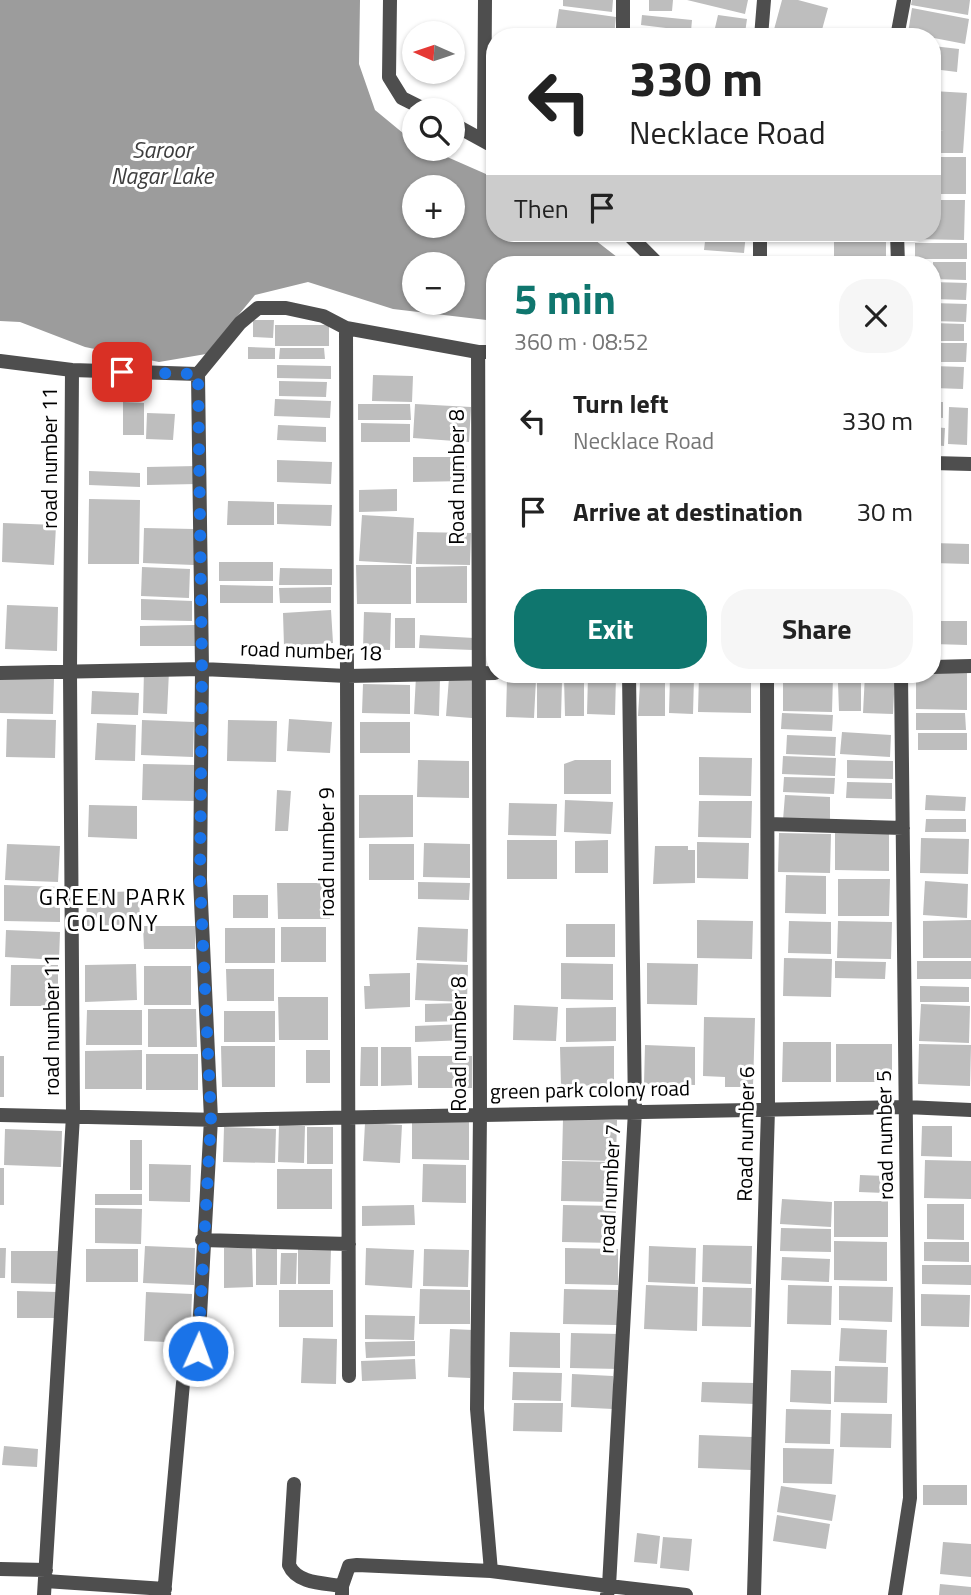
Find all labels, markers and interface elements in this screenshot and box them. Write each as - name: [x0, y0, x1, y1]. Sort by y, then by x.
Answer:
- north arrow: [402, 21, 466, 84]
- map controls: [402, 21, 465, 315]
- text: 330 m: [629, 40, 763, 115]
- icon: left: [514, 56, 605, 147]
- button: search: [402, 98, 465, 161]
- text: Necklace Road: [629, 108, 826, 156]
- water label: Saroor Nagar Lake: [111, 132, 214, 193]
- button: +: [402, 175, 465, 238]
- text: Then: [514, 189, 569, 228]
- icon: arrive: [583, 189, 621, 227]
- button: −: [402, 252, 465, 315]
- text: 5 min: [514, 266, 616, 330]
- button: close: [839, 279, 913, 353]
- text: 360 m · 08:52: [514, 324, 649, 359]
- pin: [92, 342, 152, 402]
- icon: arrive: [103, 353, 141, 391]
- text: Turn left: [573, 384, 668, 423]
- street label: road number 11: [33, 387, 65, 529]
- text: 330 m: [842, 401, 913, 440]
- icon: left: [514, 402, 552, 440]
- street label: Road number 8: [440, 409, 472, 545]
- text: Necklace Road: [573, 423, 714, 458]
- text: Arrive at destination: [573, 492, 803, 531]
- text: 30 m: [856, 492, 913, 531]
- icon: arrive: [514, 493, 552, 531]
- button: Exit: [514, 589, 707, 669]
- button: Share: [721, 589, 913, 669]
- street label: road number 18: [240, 632, 383, 668]
- street label: road number 9: [310, 787, 342, 917]
- district label: GREEN PARK COLONY: [39, 879, 187, 940]
- street label: road number 11: [35, 954, 67, 1096]
- street label: Road number 8: [442, 976, 474, 1112]
- street label: Road number 6: [728, 1066, 762, 1202]
- street label: road number 5: [867, 1070, 901, 1200]
- street label: green park colony road: [490, 1071, 690, 1107]
- street label: road number 7: [590, 1123, 628, 1255]
- position arrow: [161, 1314, 235, 1388]

